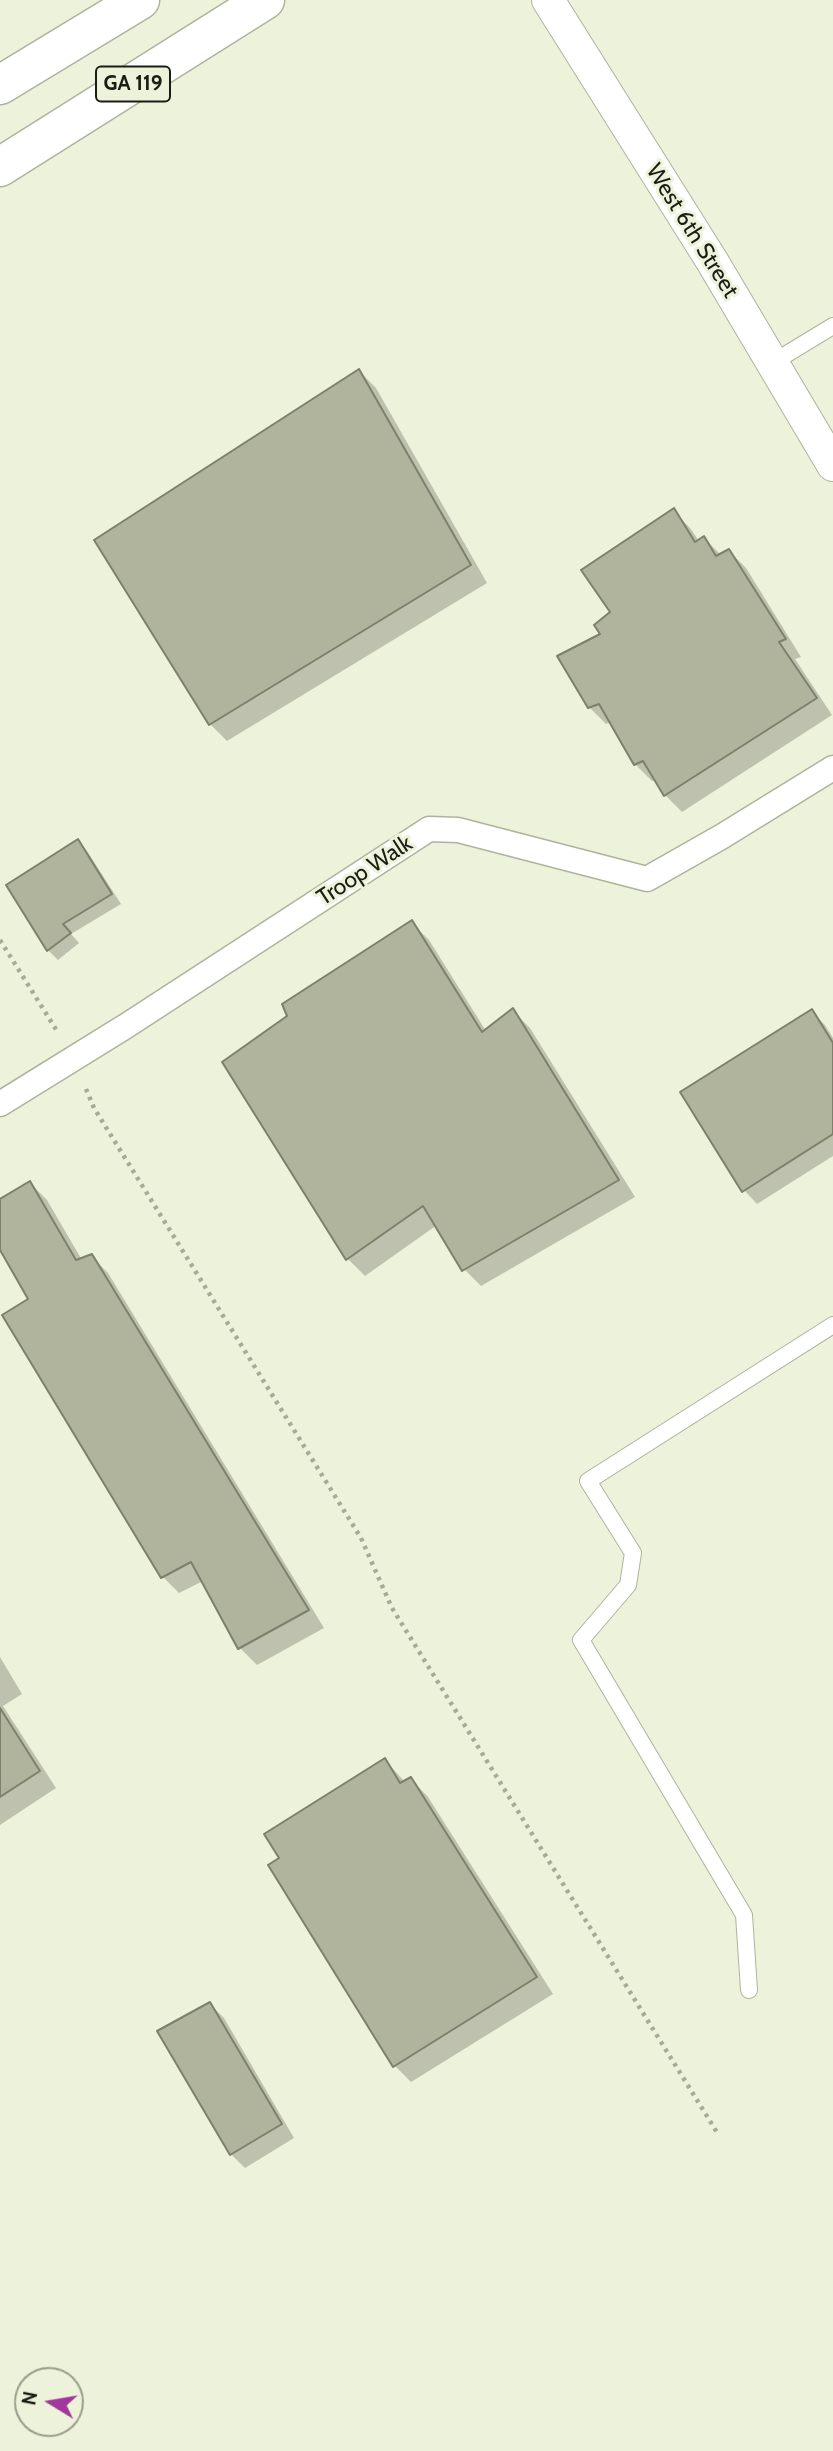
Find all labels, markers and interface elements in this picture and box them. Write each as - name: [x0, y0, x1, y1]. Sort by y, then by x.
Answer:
- road number: GA 119: [96, 66, 170, 102]
- street label: West 6th Street: [640, 159, 744, 303]
- street label: Troop Walk: [312, 830, 418, 912]
- north arrow: [14, 2367, 84, 2437]
- text: N: [17, 2389, 42, 2407]

